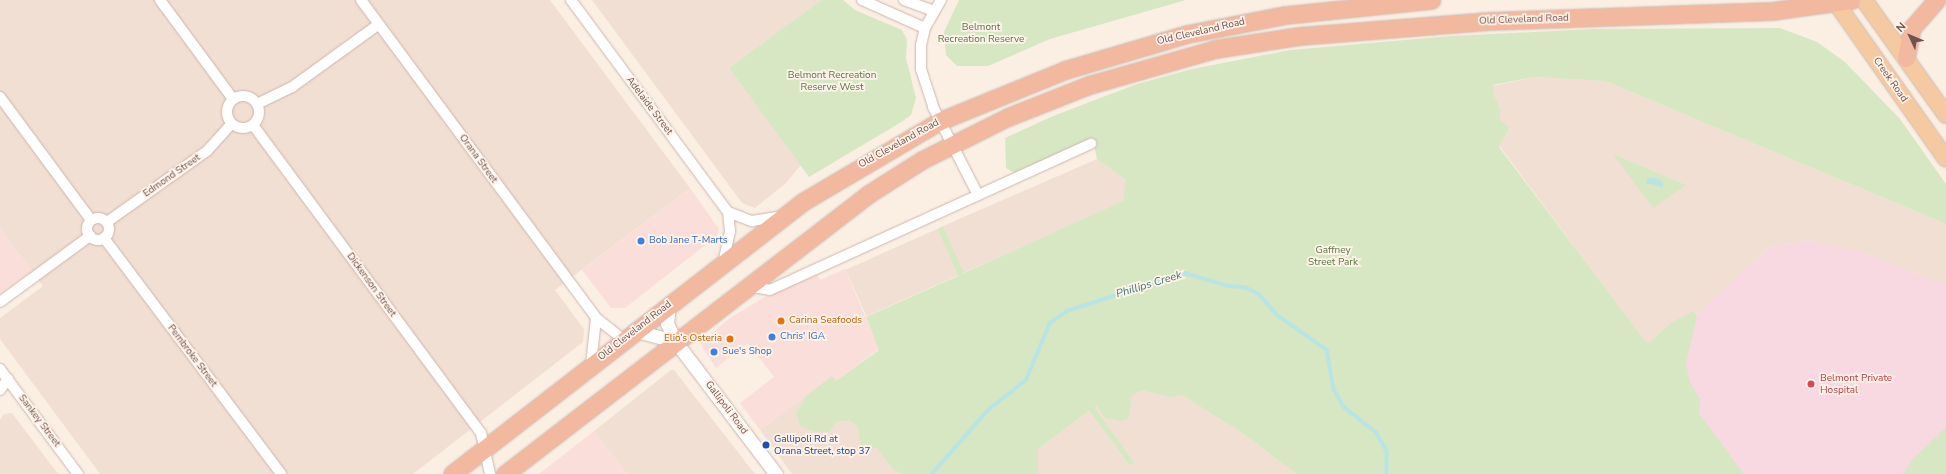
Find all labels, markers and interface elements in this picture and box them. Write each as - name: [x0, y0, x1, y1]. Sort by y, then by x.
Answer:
- street label: Old Cleveland Road: [1479, 12, 1569, 28]
- street label: Old Cleveland Road: [1156, 16, 1246, 48]
- north arrow: [1890, 16, 1930, 56]
- text: N: [1893, 19, 1909, 35]
- park label: Belmont Recreation Reserve: [938, 21, 1024, 44]
- street label: Creek Road: [1870, 55, 1910, 105]
- park label: Belmont Recreation Reserve West: [788, 69, 876, 92]
- street label: Adelaide Street: [623, 74, 675, 138]
- street label: Old Cleveland Road: [857, 117, 941, 171]
- street label: Orana Street: [456, 132, 500, 186]
- street label: Edmond Street: [141, 152, 203, 200]
- place label: Bob Jane T-Marts: [649, 235, 728, 247]
- marker: Bob Jane T-Marts: [636, 236, 646, 246]
- park label: Gaffney Street Park: [1308, 244, 1358, 268]
- street label: Dickenson Street: [344, 251, 398, 319]
- water label: Phillips Creek: [1115, 269, 1183, 301]
- street label: Old Cleveland Road: [596, 299, 674, 363]
- place label: Carina Seafoods: [789, 315, 862, 327]
- marker: Carina Seafoods: [776, 316, 786, 326]
- street label: Pembroke Street: [165, 322, 219, 390]
- place label: Chris' IGA: [780, 331, 825, 343]
- marker: Chris' IGA: [767, 332, 777, 342]
- place label: Elio’s Osteria: [664, 333, 722, 345]
- marker: Elio’s Osteria: [725, 334, 735, 344]
- place label: Sue's Shop: [722, 346, 772, 358]
- marker: Sue's Shop: [709, 347, 719, 357]
- place label: Belmont Private Hospital: [1820, 372, 1892, 396]
- marker: Belmont Private Hospital: [1805, 378, 1817, 390]
- street label: Gallipoli Road: [702, 379, 750, 437]
- street label: Sankey Street: [15, 393, 63, 449]
- place label: Gallipoli Rd at Orana Street, stop 37: [774, 433, 870, 456]
- marker: Gallipoli Rd at Orana Street, stop 37: [761, 440, 771, 450]

